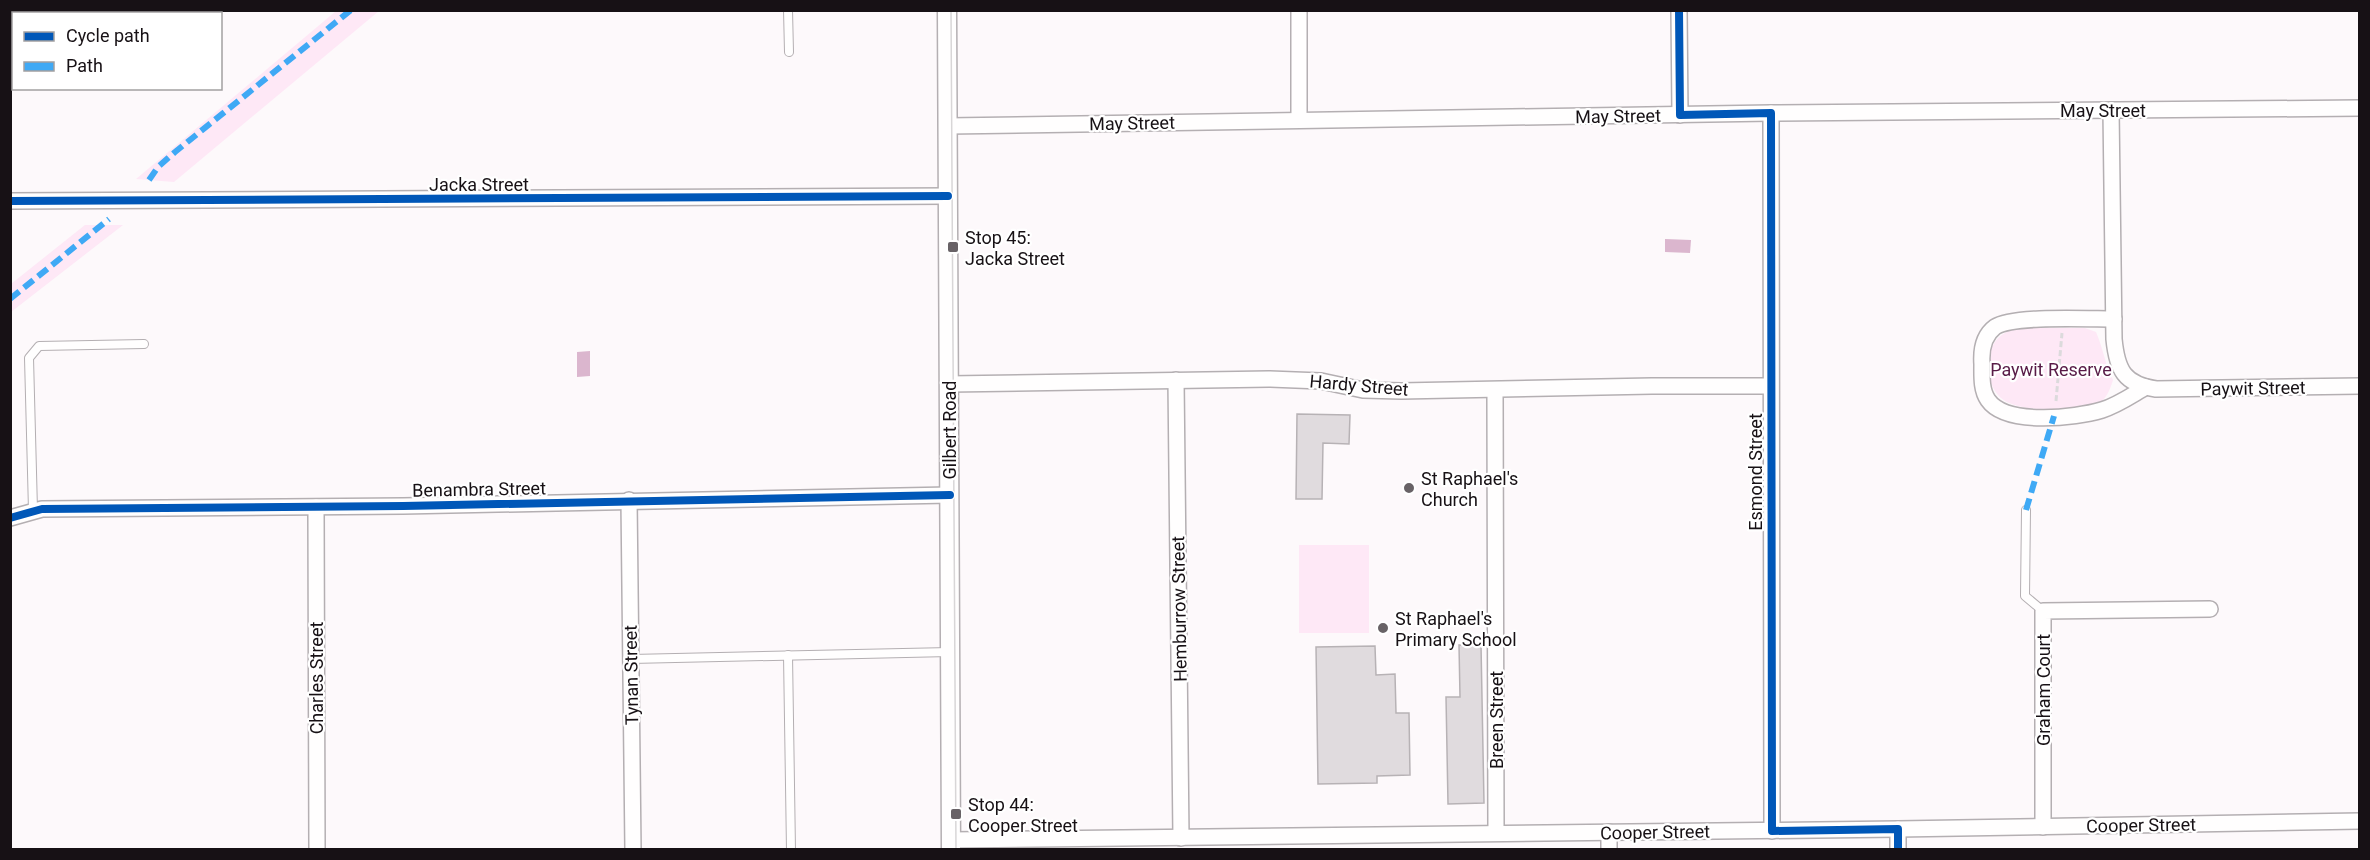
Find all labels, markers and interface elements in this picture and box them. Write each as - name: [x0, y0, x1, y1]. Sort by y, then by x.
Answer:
- legend: [12, 12, 222, 90]
- text: Cycle path: [66, 25, 150, 46]
- text: Path: [66, 55, 103, 76]
- street label: May Street: [2060, 100, 2146, 121]
- street label: May Street: [1575, 105, 1661, 127]
- street label: May Street: [1089, 112, 1175, 134]
- street label: Jacka Street: [429, 174, 529, 195]
- place label: Stop 45: Jacka Street: [965, 227, 1065, 269]
- marker: Stop 45: Jacka Street: [946, 240, 960, 254]
- park label: Paywit Reserve: [1990, 359, 2112, 380]
- street label: Hardy Street: [1309, 370, 1409, 400]
- street label: Paywit Street: [2200, 377, 2306, 399]
- street label: Gilbert Road: [939, 381, 960, 479]
- street label: Esmond Street: [1745, 413, 1766, 531]
- place label: St Raphael's Church: [1421, 468, 1518, 510]
- street label: Benambra Street: [412, 477, 546, 501]
- marker: St Raphael's Church: [1402, 481, 1416, 495]
- street label: Hemburrow Street: [1167, 536, 1191, 682]
- place label: St Raphael's Primary School: [1395, 608, 1517, 650]
- marker: St Raphael's Primary School: [1376, 621, 1390, 635]
- street label: Charles Street: [306, 622, 327, 734]
- street label: Tynan Street: [620, 625, 642, 725]
- street label: Graham Court: [2033, 634, 2054, 746]
- street label: Breen Street: [1486, 671, 1507, 769]
- place label: Stop 44: Cooper Street: [968, 794, 1078, 836]
- marker: Stop 44: Cooper Street: [949, 807, 963, 821]
- street label: Cooper Street: [2086, 814, 2196, 836]
- street label: Cooper Street: [1600, 821, 1710, 843]

